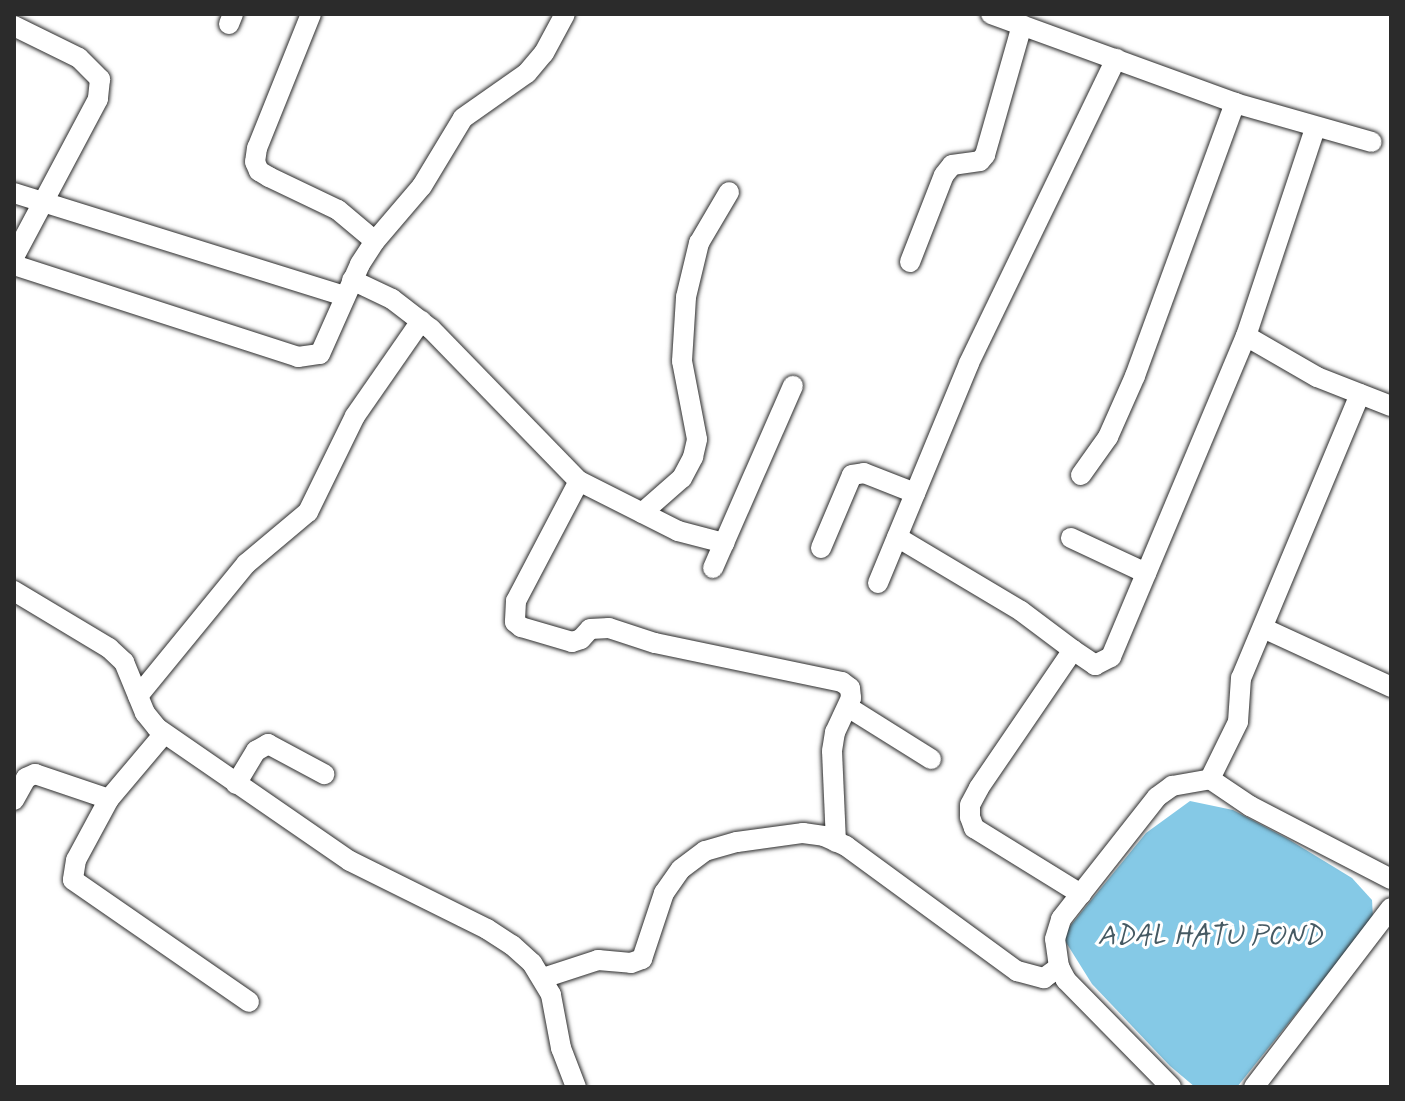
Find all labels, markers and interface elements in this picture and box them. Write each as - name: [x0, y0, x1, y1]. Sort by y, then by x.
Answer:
- water label: ADAL HATU POND: [1094, 920, 1326, 954]

